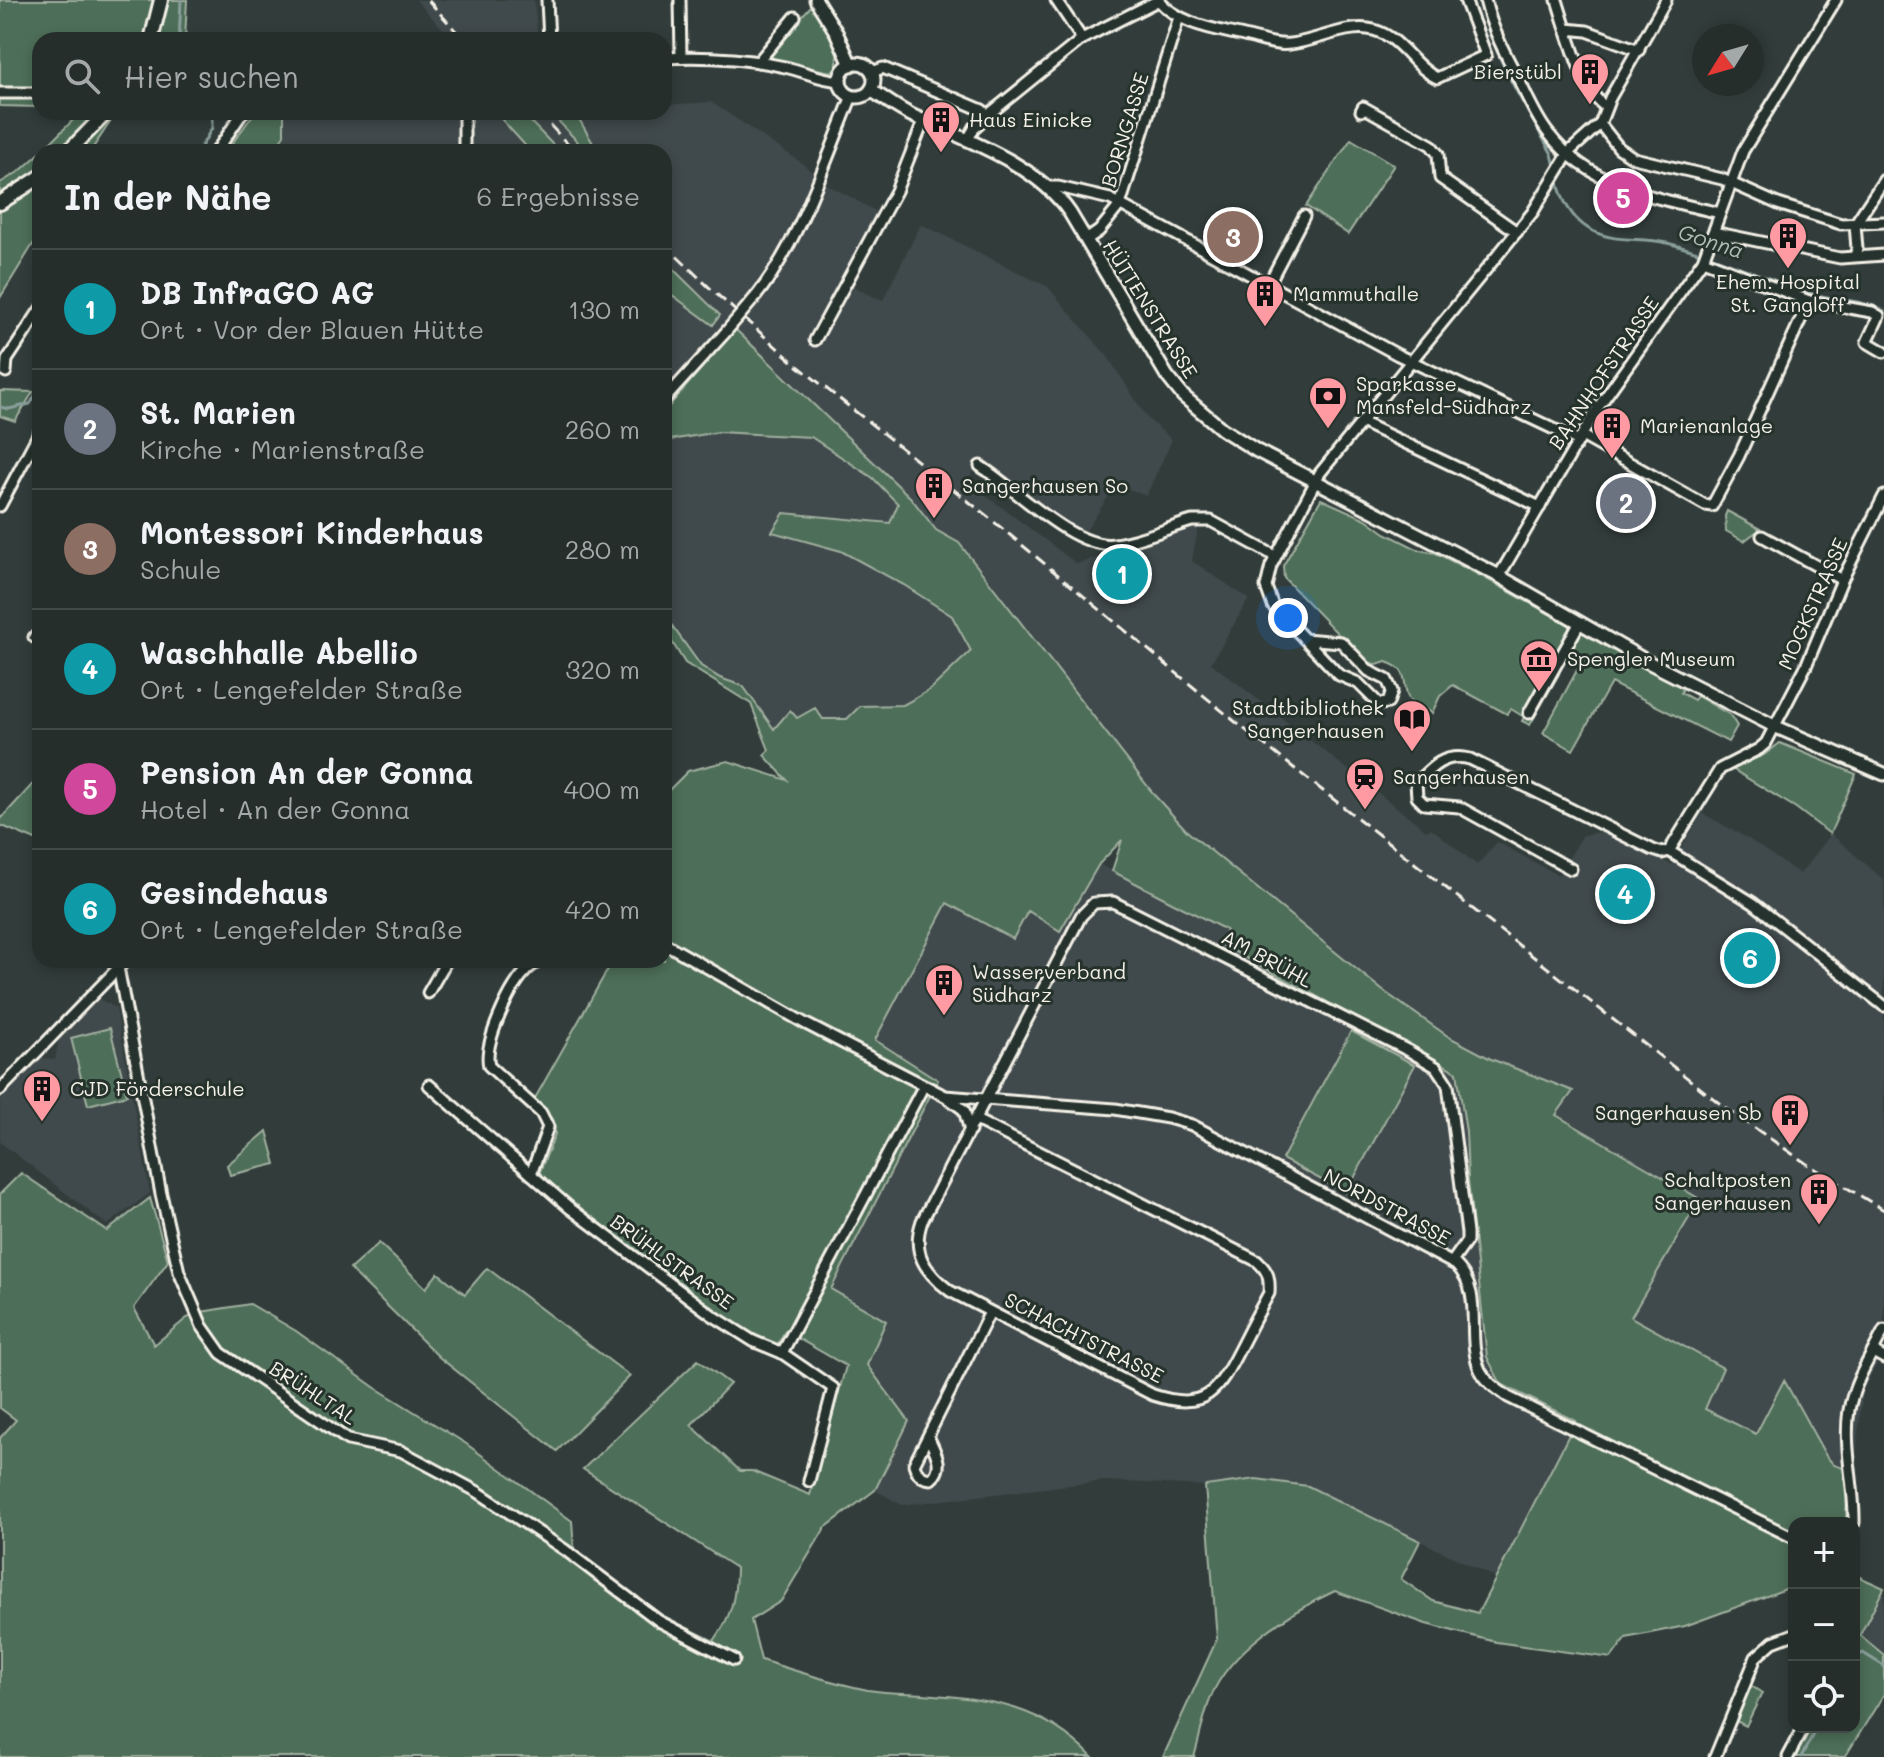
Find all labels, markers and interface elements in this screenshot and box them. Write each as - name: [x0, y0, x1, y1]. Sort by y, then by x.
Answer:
- north arrow: [1692, 24, 1764, 96]
- search box: [32, 32, 672, 120]
- building icon: Bierstübl: [1569, 51, 1611, 106]
- icon: search: [60, 54, 104, 98]
- text: Hier suchen: [124, 56, 299, 96]
- place label: Bierstübl: [1474, 58, 1562, 84]
- street label: BORNGASSE: [1094, 69, 1154, 190]
- building icon: Haus Einicke: [920, 99, 962, 154]
- place label: Haus Einicke: [969, 106, 1092, 132]
- pin: 5: [1597, 168, 1649, 228]
- text: In der Nähe: [64, 174, 272, 219]
- text: 6 Ergebnisse: [477, 179, 640, 213]
- pin: 3: [1207, 207, 1259, 267]
- building icon: Ehem. Hospital St. Gangloff: [1767, 215, 1809, 270]
- water label: Gonna: [1675, 216, 1748, 265]
- street label: HÜTTENSTRASSE: [1098, 234, 1204, 383]
- place label: Ehem. Hospital St. Gangloff: [1716, 268, 1860, 317]
- text: DB InfraGO AG: [140, 272, 374, 312]
- building icon: Mammuthalle: [1244, 273, 1286, 328]
- place label: Mammuthalle: [1293, 280, 1419, 306]
- street label: BAHNHOFSTRASSE: [1542, 291, 1664, 454]
- text: 1: [84, 292, 96, 326]
- text: 130 m: [568, 292, 640, 326]
- text: Ort · Vor der Blauen Hütte: [140, 312, 484, 346]
- place label: Sparkasse Mansfeld-Südharz: [1356, 370, 1531, 419]
- bank icon: Sparkasse Mansfeld-Südharz: [1307, 375, 1349, 430]
- text: St. Marien: [140, 392, 296, 432]
- building icon: Marienanlage: [1591, 405, 1633, 460]
- text: 2: [83, 412, 97, 446]
- text: 260 m: [565, 412, 640, 446]
- place label: Marienanlage: [1640, 412, 1773, 438]
- text: Kirche · Marienstraße: [140, 432, 425, 466]
- building icon: Sangerhausen So: [913, 465, 955, 520]
- place label: Sangerhausen So: [962, 472, 1128, 498]
- pin: 2: [1600, 473, 1652, 533]
- text: Montessori Kinderhaus: [140, 512, 484, 552]
- text: 3: [82, 532, 98, 566]
- text: 280 m: [565, 532, 640, 566]
- street label: MOGKSTRASSE: [1771, 534, 1853, 674]
- pin: 1: [1096, 544, 1148, 604]
- text: Schule: [140, 552, 221, 586]
- your location: [1268, 598, 1308, 638]
- text: Waschhalle Abellio: [140, 632, 418, 672]
- museum icon: Spengler Museum: [1518, 638, 1560, 693]
- place label: Spengler Museum: [1567, 645, 1735, 671]
- text: 4: [82, 652, 98, 686]
- text: 320 m: [565, 652, 640, 686]
- text: Ort · Lengefelder Straße: [140, 672, 463, 706]
- place label: Stadtbibliothek Sangerhausen: [1232, 694, 1384, 743]
- library icon: Stadtbibliothek Sangerhausen: [1391, 698, 1433, 753]
- text: Pension An der Gonna: [140, 752, 473, 792]
- station icon: Sangerhausen: [1344, 756, 1386, 811]
- place label: Sangerhausen: [1393, 763, 1530, 789]
- text: 5: [82, 772, 98, 806]
- text: 400 m: [564, 772, 640, 806]
- text: Hotel · An der Gonna: [140, 792, 410, 826]
- pin: 4: [1599, 864, 1651, 924]
- text: Gesindehaus: [140, 872, 329, 912]
- text: 6: [82, 892, 98, 926]
- text: 420 m: [565, 892, 640, 926]
- text: Ort · Lengefelder Straße: [140, 912, 463, 946]
- street label: AM BRÜHL: [1217, 923, 1318, 993]
- pin: 6: [1724, 928, 1776, 988]
- place label: Wasserverband Südharz: [972, 958, 1126, 1007]
- building icon: Wasserverband Südharz: [923, 962, 965, 1017]
- building icon: CJD Förderschule: [21, 1068, 63, 1123]
- place label: CJD Förderschule: [70, 1075, 245, 1101]
- building icon: Sangerhausen Sb: [1769, 1092, 1811, 1147]
- place label: Sangerhausen Sb: [1595, 1099, 1762, 1125]
- street label: NORDSTRASSE: [1319, 1162, 1455, 1251]
- place label: Schaltposten Sangerhausen: [1654, 1166, 1791, 1215]
- building icon: Schaltposten Sangerhausen: [1798, 1171, 1840, 1226]
- street label: BRÜHLSTRASSE: [606, 1208, 739, 1315]
- street label: SCHACHTSTRASSE: [1001, 1286, 1168, 1388]
- street label: BRÜHLTAL: [265, 1354, 362, 1430]
- map controls: [1788, 1517, 1860, 1733]
- button: +: [1788, 1517, 1860, 1589]
- button: −: [1788, 1589, 1860, 1661]
- button: locate: [1788, 1661, 1860, 1733]

